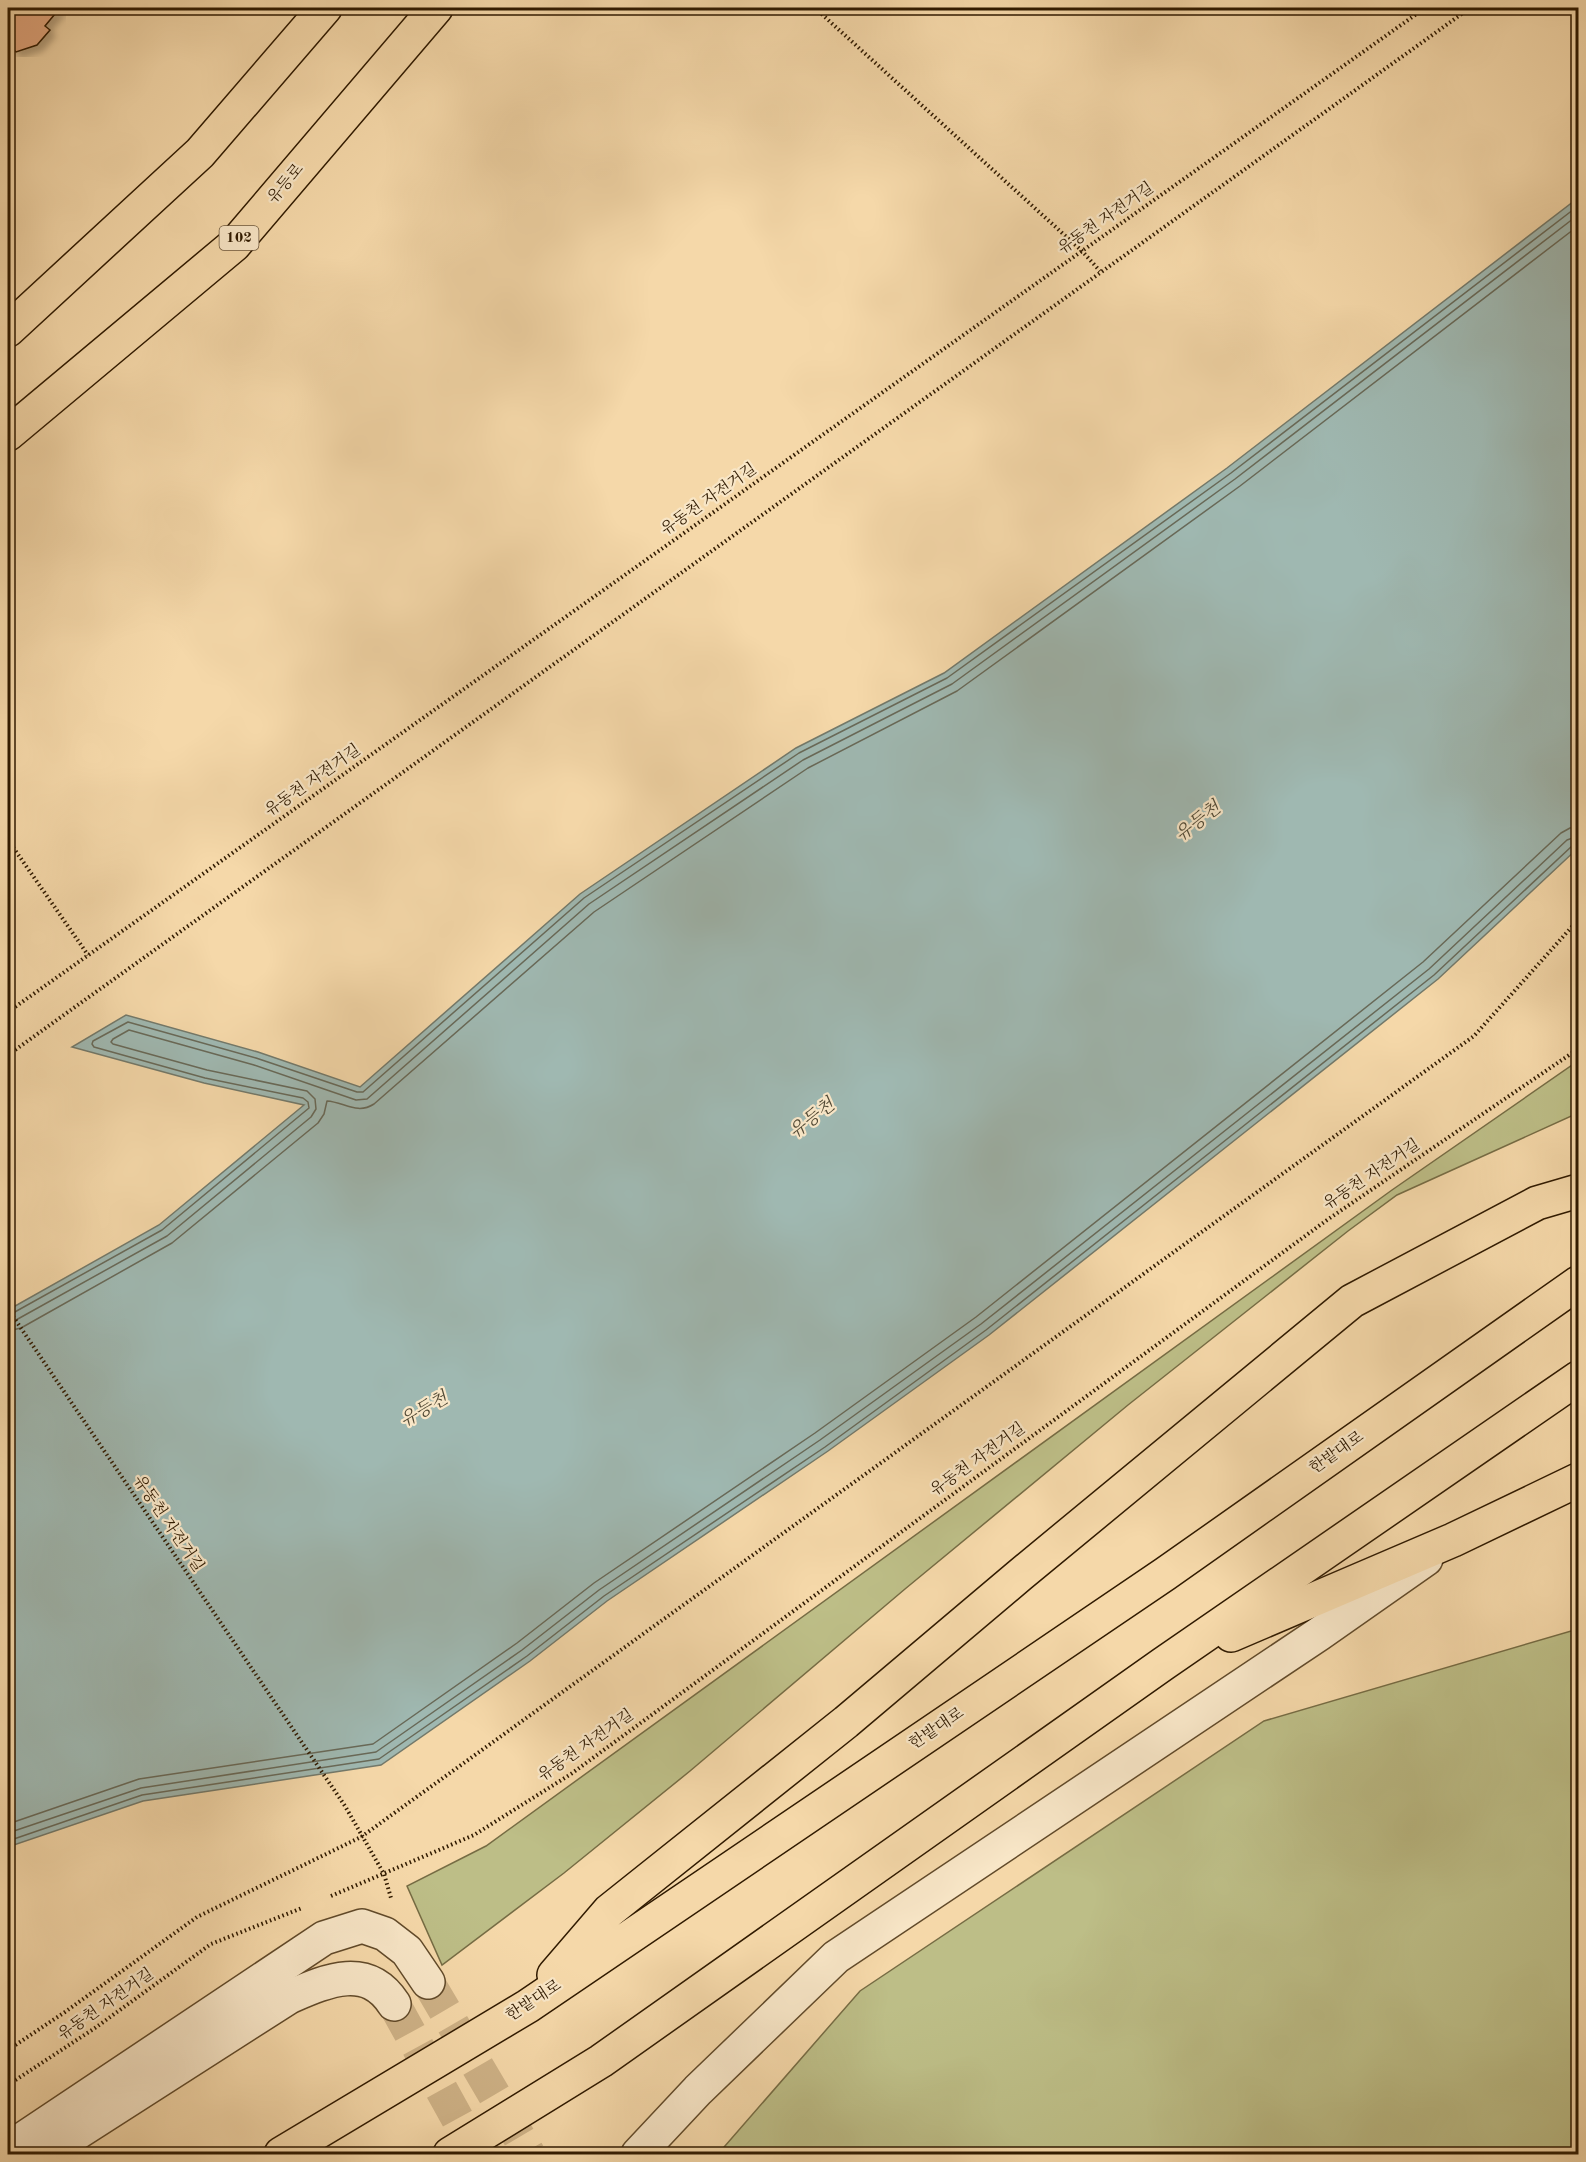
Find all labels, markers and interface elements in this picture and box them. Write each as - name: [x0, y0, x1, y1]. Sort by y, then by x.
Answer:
- street label: 유등로: [264, 160, 307, 207]
- street label: 유동천 자전거길: [1055, 179, 1157, 258]
- road number: 102: [220, 226, 258, 250]
- street label: 유동천 자전거길: [658, 460, 760, 539]
- street label: 유동천 자전거길: [262, 741, 364, 820]
- water label: 유등천: [1171, 796, 1225, 845]
- water label: 유등천: [785, 1093, 839, 1142]
- street label: 유동천 자전거길: [1320, 1136, 1423, 1213]
- water label: 유등천: [396, 1387, 452, 1431]
- street label: 유동천 자전거길: [927, 1420, 1028, 1500]
- street label: 한밭대로: [1307, 1428, 1367, 1477]
- street label: 유동천 자전거길: [130, 1472, 207, 1575]
- street label: 한밭대로: [906, 1704, 968, 1753]
- street label: 유동천 자전거길: [535, 1706, 637, 1785]
- street label: 유동천 자전거길: [55, 1965, 157, 2044]
- street label: 한밭대로: [503, 1976, 565, 2025]

